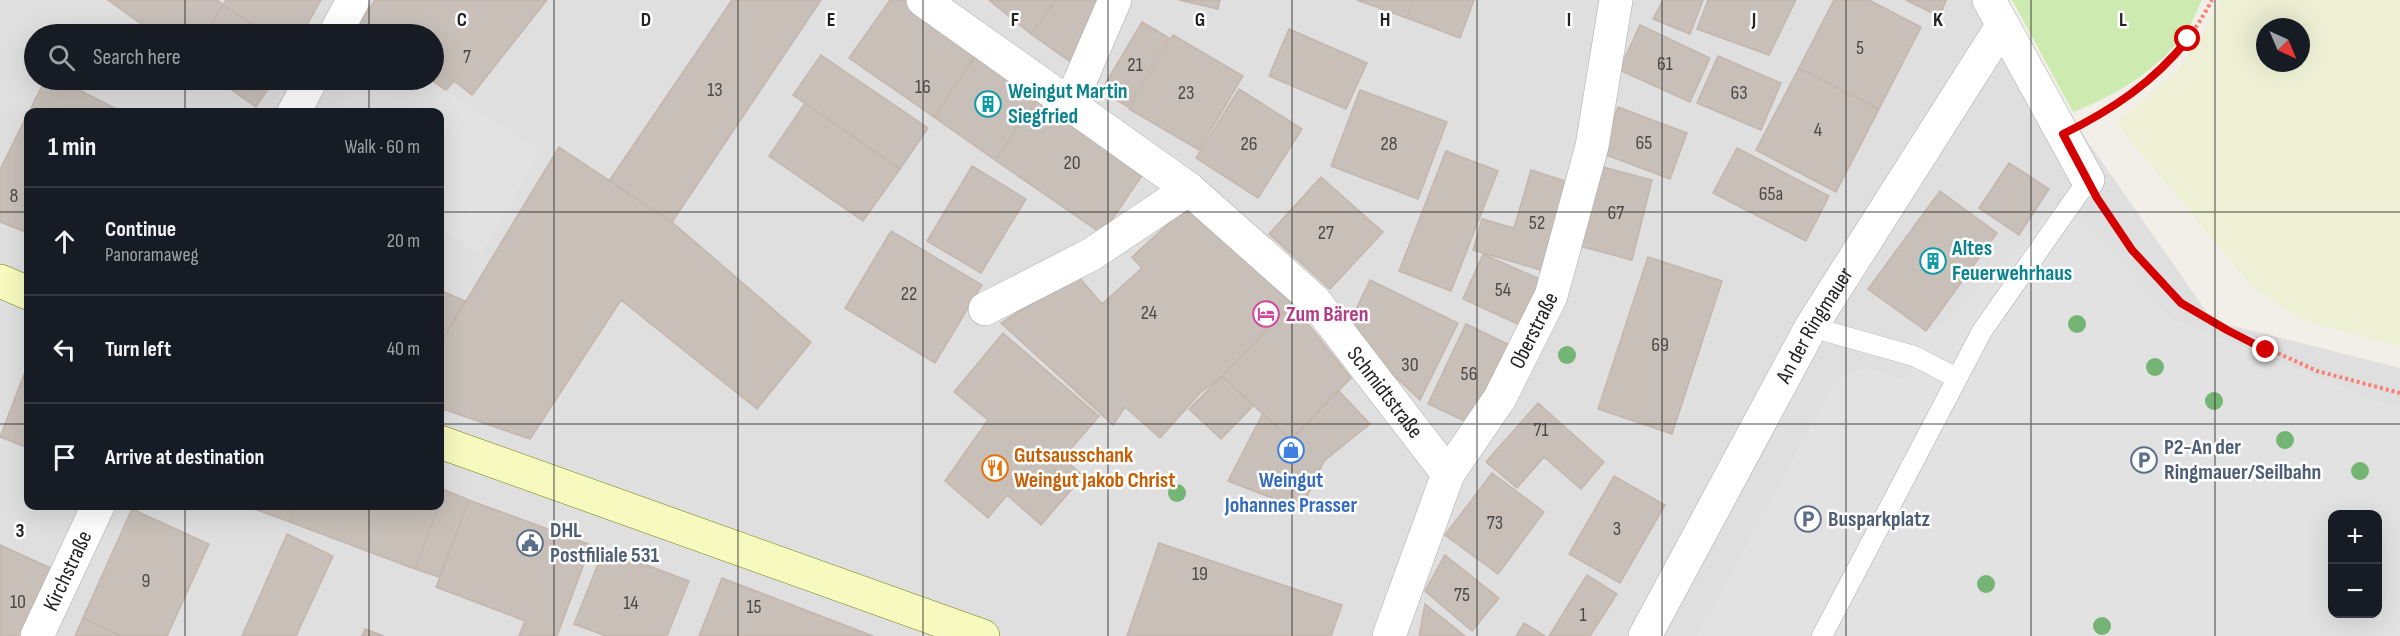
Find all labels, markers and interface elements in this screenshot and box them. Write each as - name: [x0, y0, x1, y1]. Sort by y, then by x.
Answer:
- text: C: [457, 8, 467, 32]
- text: D: [641, 8, 651, 32]
- text: E: [827, 8, 835, 32]
- text: F: [1011, 8, 1019, 32]
- text: G: [1195, 8, 1205, 32]
- text: H: [1380, 8, 1390, 32]
- text: I: [1567, 8, 1571, 32]
- text: J: [1751, 8, 1756, 32]
- text: K: [1933, 8, 1943, 32]
- text: L: [2119, 8, 2127, 32]
- north arrow: [2256, 18, 2310, 72]
- search box: [24, 24, 444, 90]
- route start: [2174, 25, 2200, 51]
- house number: 5: [1856, 36, 1864, 60]
- icon: search: [45, 41, 78, 74]
- text: Search here: [93, 44, 180, 71]
- house number: 7: [463, 45, 471, 69]
- house number: 61: [1657, 52, 1673, 76]
- house number: 21: [1127, 53, 1143, 77]
- house number: 16: [915, 75, 931, 99]
- house number: 13: [707, 78, 723, 102]
- place label: Weingut Martin Siegfried: [1008, 78, 1128, 130]
- house number: 23: [1178, 81, 1194, 105]
- house number: 63: [1730, 81, 1748, 105]
- building icon: Weingut Martin Siegfried: [973, 89, 1003, 119]
- house number: 4: [1814, 118, 1822, 142]
- house number: 65: [1636, 131, 1652, 155]
- text: 1 min: [48, 132, 96, 163]
- house number: 26: [1241, 132, 1258, 156]
- house number: 28: [1381, 132, 1398, 156]
- text: Walk · 60 m: [344, 135, 420, 159]
- house number: 20: [1063, 151, 1081, 175]
- house number: 65a: [1759, 182, 1783, 206]
- house number: 8: [10, 184, 18, 208]
- house number: 67: [1608, 201, 1624, 225]
- house number: 52: [1529, 211, 1545, 235]
- text: Continue: [105, 216, 176, 243]
- house number: 27: [1318, 221, 1334, 245]
- icon: ahead: [48, 225, 81, 258]
- text: 20 m: [387, 229, 420, 253]
- place label: Altes Feuerwehrhaus: [1951, 235, 2072, 287]
- text: Panoramaweg: [105, 243, 198, 267]
- building icon: Altes Feuerwehrhaus: [1918, 246, 1948, 276]
- street label: An der Ringmauer: [1769, 262, 1859, 389]
- house number: 54: [1495, 278, 1511, 302]
- house number: 22: [901, 282, 917, 306]
- street label: Oberstraße: [1503, 288, 1564, 373]
- hotel icon: Zum Bären: [1251, 299, 1281, 329]
- house number: 24: [1141, 301, 1157, 325]
- place label: Zum Bären: [1286, 301, 1368, 328]
- icon: left: [48, 333, 81, 366]
- house number: 69: [1651, 333, 1669, 357]
- text: Turn left: [105, 336, 171, 363]
- route end: [2252, 336, 2278, 362]
- text: 40 m: [387, 337, 420, 361]
- street label: Schmidtstraße: [1341, 341, 1429, 444]
- house number: 30: [1401, 353, 1419, 377]
- house number: 56: [1461, 362, 1477, 386]
- house number: 71: [1533, 418, 1549, 442]
- place label: P2-An der Ringmauer/Seilbahn: [2164, 434, 2321, 486]
- shop icon: Weingut Johannes Prasser: [1276, 435, 1306, 465]
- icon: arrive: [48, 441, 81, 474]
- place label: Gutsausschank Weingut Jakob Christ: [1014, 442, 1176, 494]
- text: Arrive at destination: [105, 444, 264, 471]
- parking icon: P2-An der Ringmauer/Seilbahn: [2129, 445, 2159, 475]
- restaurant icon: Gutsausschank Weingut Jakob Christ: [980, 453, 1010, 483]
- place label: Weingut Johannes Prasser: [1224, 467, 1357, 519]
- parking icon: Busparkplatz: [1793, 504, 1823, 534]
- place label: Busparkplatz: [1828, 506, 1930, 533]
- map controls: [2328, 510, 2382, 618]
- button: +: [2328, 510, 2382, 564]
- house number: 73: [1487, 511, 1503, 535]
- place label: DHL Postfiliale 531: [550, 517, 660, 569]
- house number: 3: [1613, 517, 1621, 541]
- text: 3: [16, 519, 25, 543]
- street label: Kirchstraße: [37, 526, 98, 615]
- public building icon: DHL Postfiliale 531: [515, 528, 545, 558]
- house number: 19: [1192, 562, 1208, 586]
- button: −: [2328, 564, 2382, 618]
- house number: 9: [142, 569, 150, 593]
- house number: 75: [1454, 583, 1470, 607]
- house number: 10: [10, 590, 26, 614]
- house number: 14: [623, 591, 639, 615]
- house number: 15: [746, 595, 762, 619]
- house number: 1: [1580, 603, 1587, 627]

